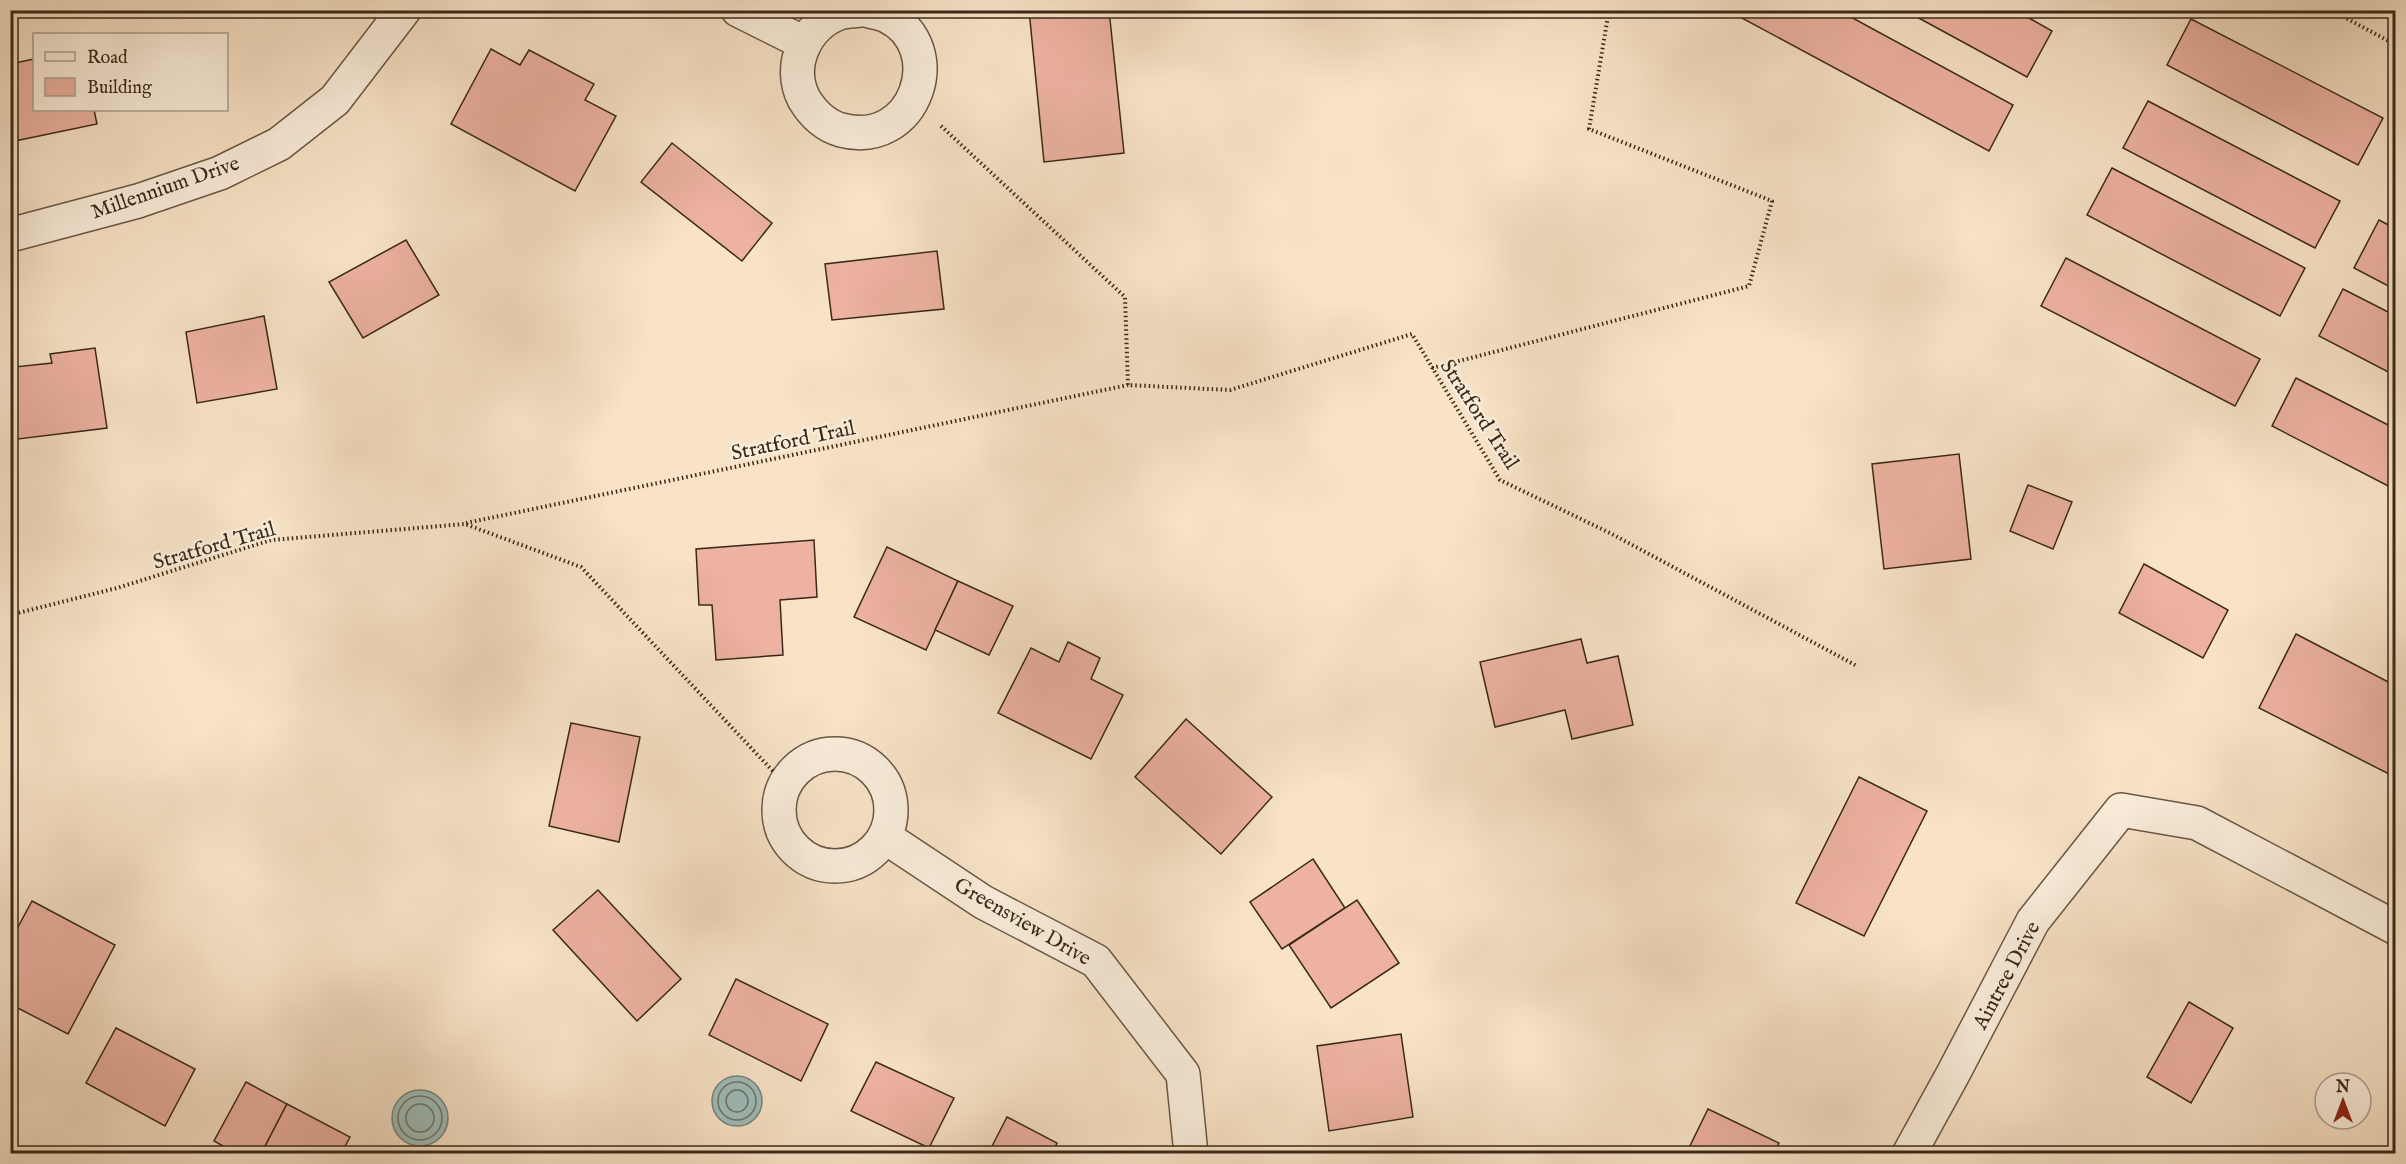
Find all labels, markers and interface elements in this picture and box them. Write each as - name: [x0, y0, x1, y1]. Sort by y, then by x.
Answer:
- legend: [33, 33, 228, 111]
- text: Road: [87, 47, 128, 70]
- text: Building: [87, 77, 152, 100]
- street label: Millennium Drive: [88, 150, 243, 226]
- street label: Stratford Trail: [1433, 355, 1525, 475]
- street label: Stratford Trail: [729, 415, 858, 468]
- street label: Stratford Trail: [150, 516, 279, 577]
- street label: Greensview Drive: [949, 872, 1096, 973]
- street label: Aintree Drive: [1967, 917, 2047, 1035]
- north arrow: [2313, 1071, 2373, 1131]
- text: N: [2335, 1078, 2350, 1098]

